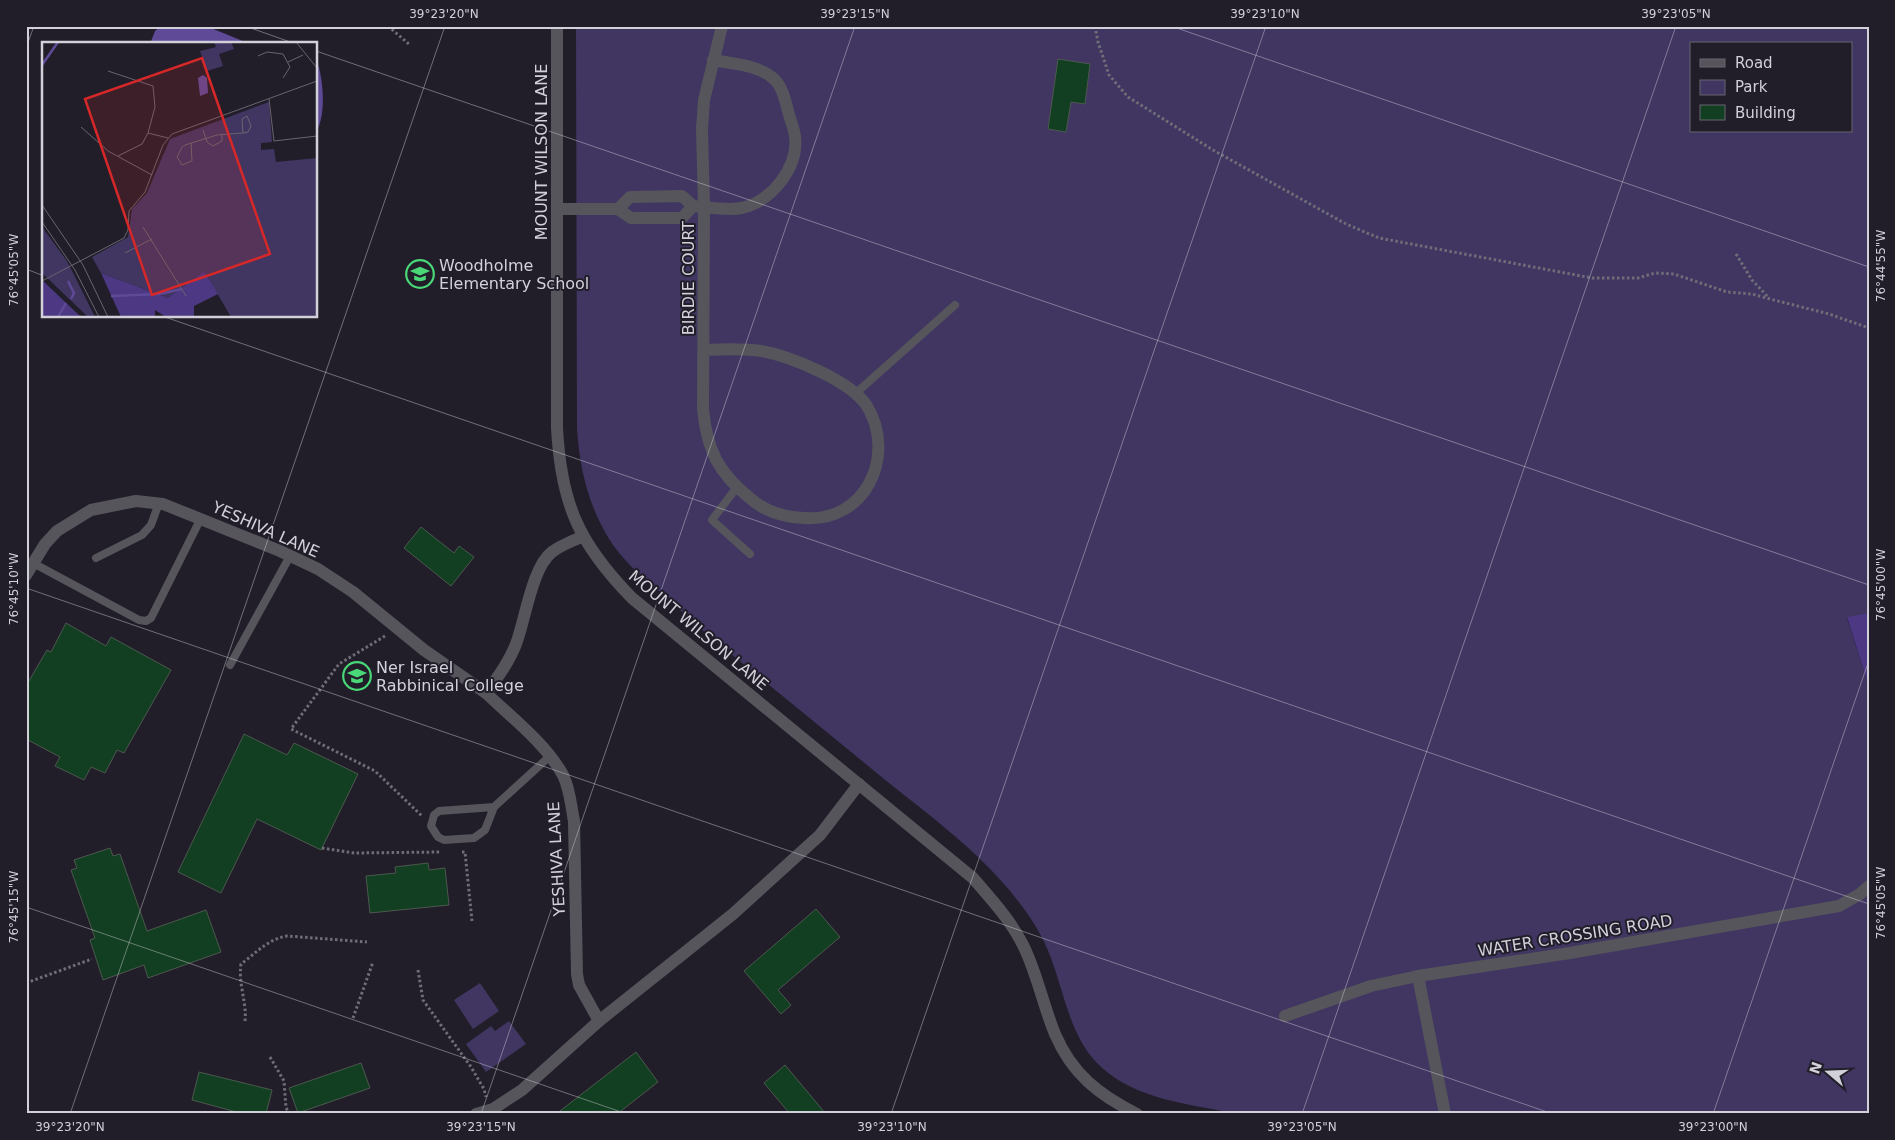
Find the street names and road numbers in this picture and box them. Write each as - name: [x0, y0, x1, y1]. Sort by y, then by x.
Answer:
- street label: MOUNT WILSON LANE: [532, 64, 551, 240]
- street label: BIRDIE COURT: [679, 221, 698, 335]
- street label: YESHIVA LANE: [208, 497, 322, 562]
- street label: MOUNT WILSON LANE: [625, 566, 772, 694]
- street label: YESHIVA LANE: [544, 801, 569, 918]
- street label: WATER CROSSING ROAD: [1476, 911, 1674, 960]

